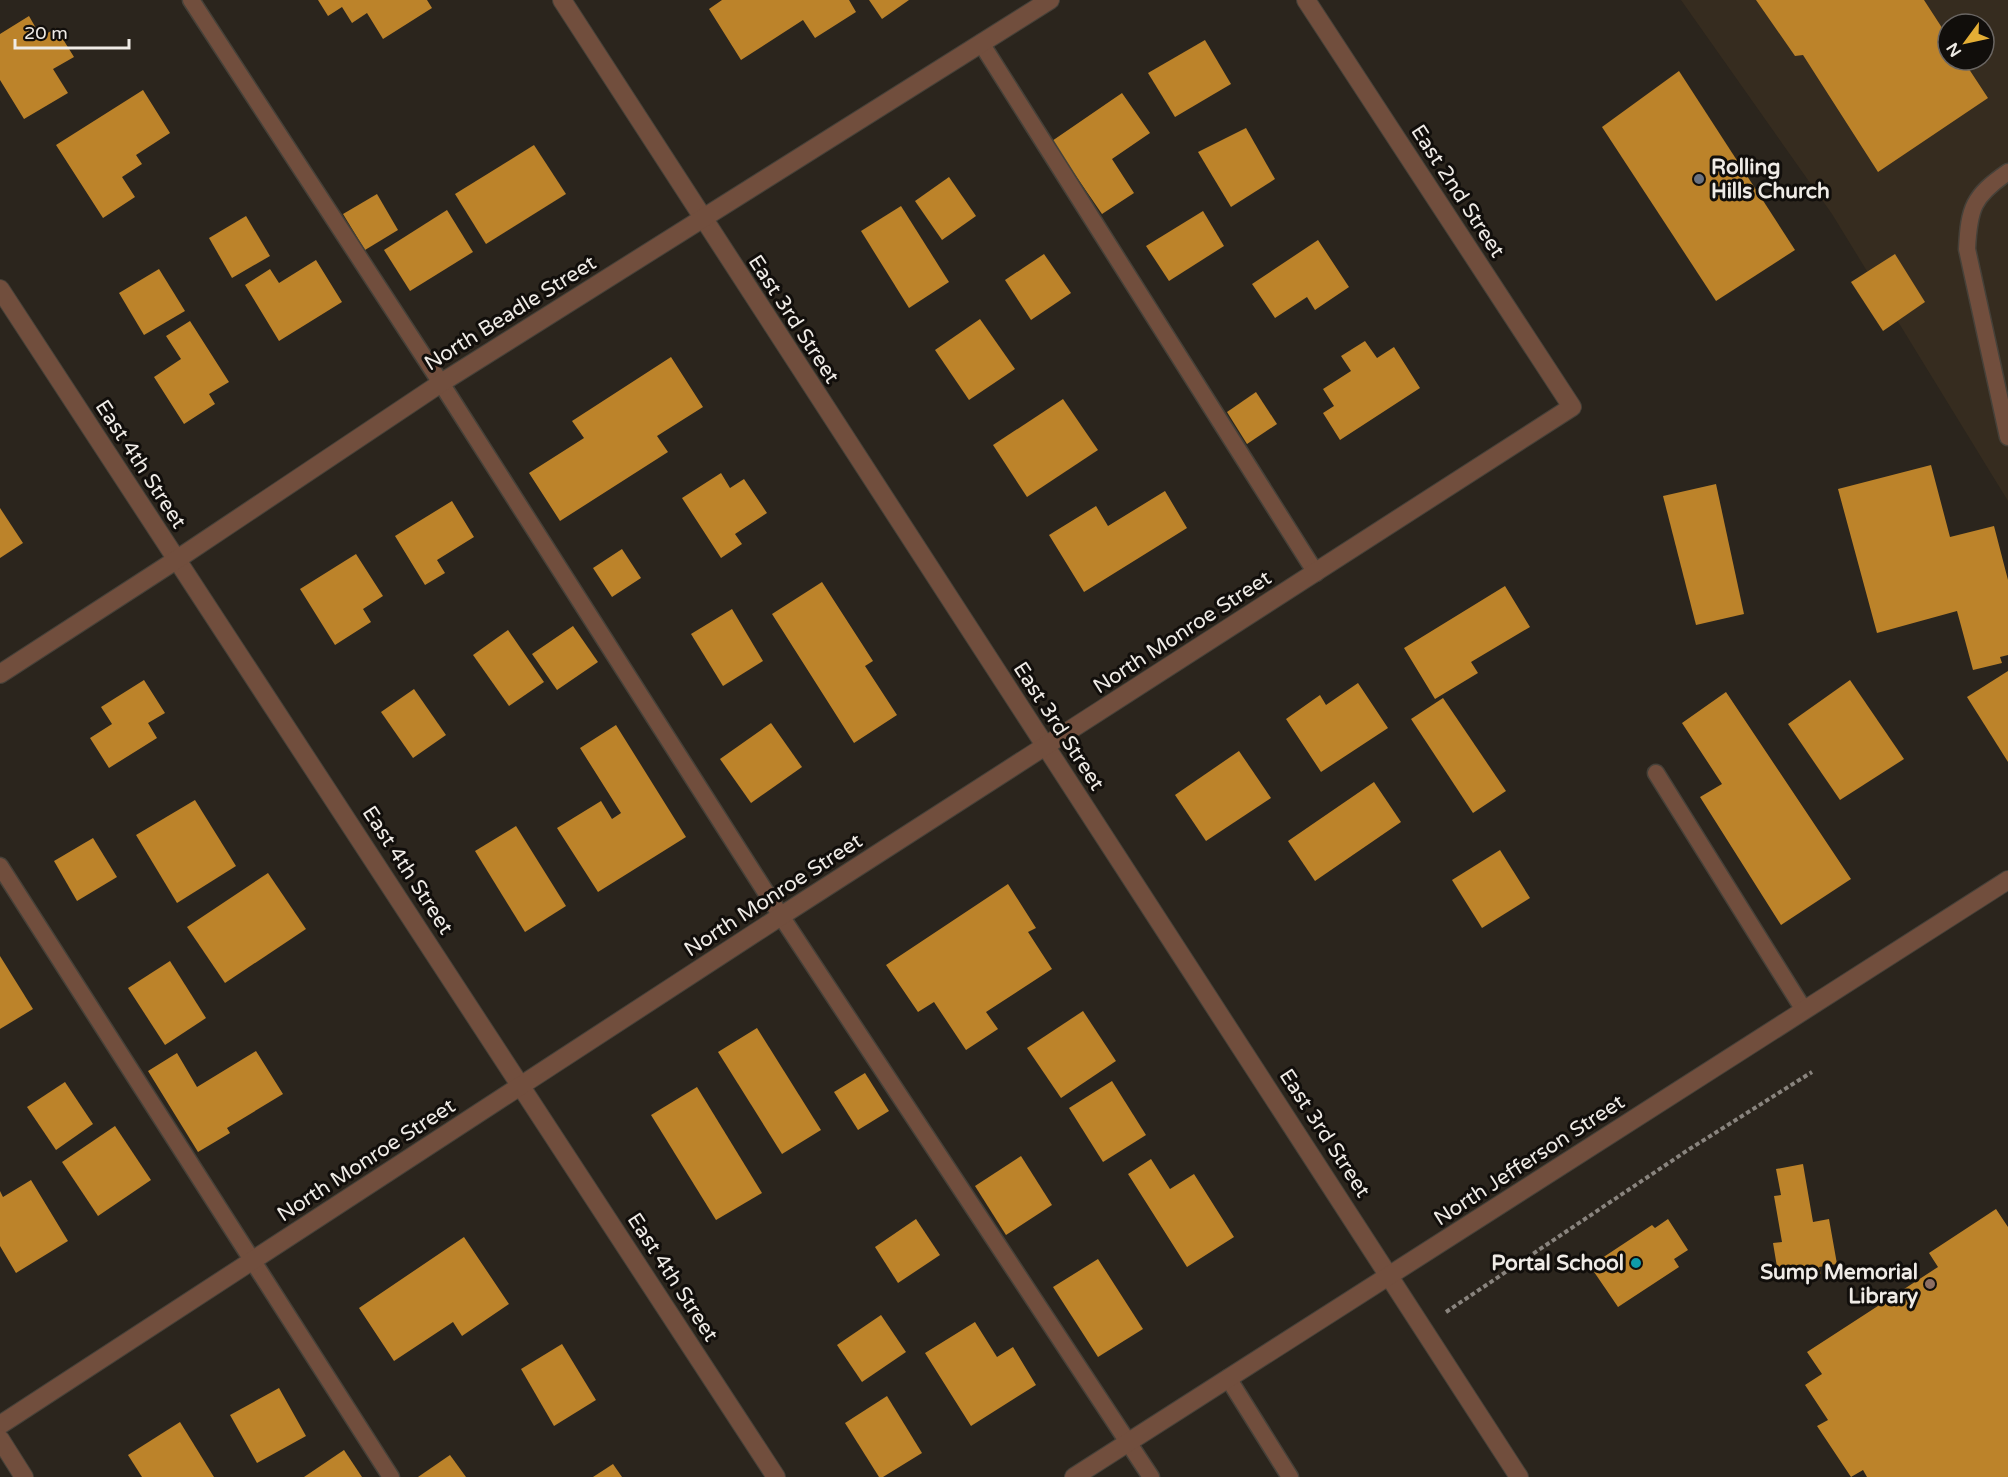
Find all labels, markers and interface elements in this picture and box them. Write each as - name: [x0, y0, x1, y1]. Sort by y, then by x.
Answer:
- scale bar: [15, 12, 129, 50]
- north arrow: [1936, 12, 1996, 72]
- text: 20 m: [24, 22, 68, 44]
- text: N: [1942, 39, 1966, 60]
- street label: East 2nd Street: [1405, 120, 1510, 262]
- place label: Rolling Hills Church: [1711, 155, 1830, 204]
- marker: Rolling Hills Church: [1692, 172, 1706, 186]
- street label: North Beadle Street: [420, 250, 601, 376]
- street label: East 3rd Street: [743, 250, 844, 388]
- street label: East 4th Street: [90, 395, 191, 533]
- street label: North Monroe Street: [1089, 566, 1276, 699]
- street label: East 3rd Street: [1008, 657, 1109, 795]
- street label: East 4th Street: [357, 801, 458, 939]
- street label: North Monroe Street: [680, 829, 867, 962]
- street label: East 3rd Street: [1274, 1064, 1375, 1202]
- street label: North Jefferson Street: [1429, 1089, 1629, 1231]
- street label: North Monroe Street: [273, 1094, 460, 1227]
- street label: East 4th Street: [622, 1208, 723, 1346]
- place label: Portal School: [1491, 1251, 1624, 1276]
- marker: Portal School: [1629, 1256, 1643, 1270]
- place label: Sump Memorial Library: [1760, 1260, 1919, 1309]
- marker: Sump Memorial Library: [1923, 1277, 1937, 1291]

